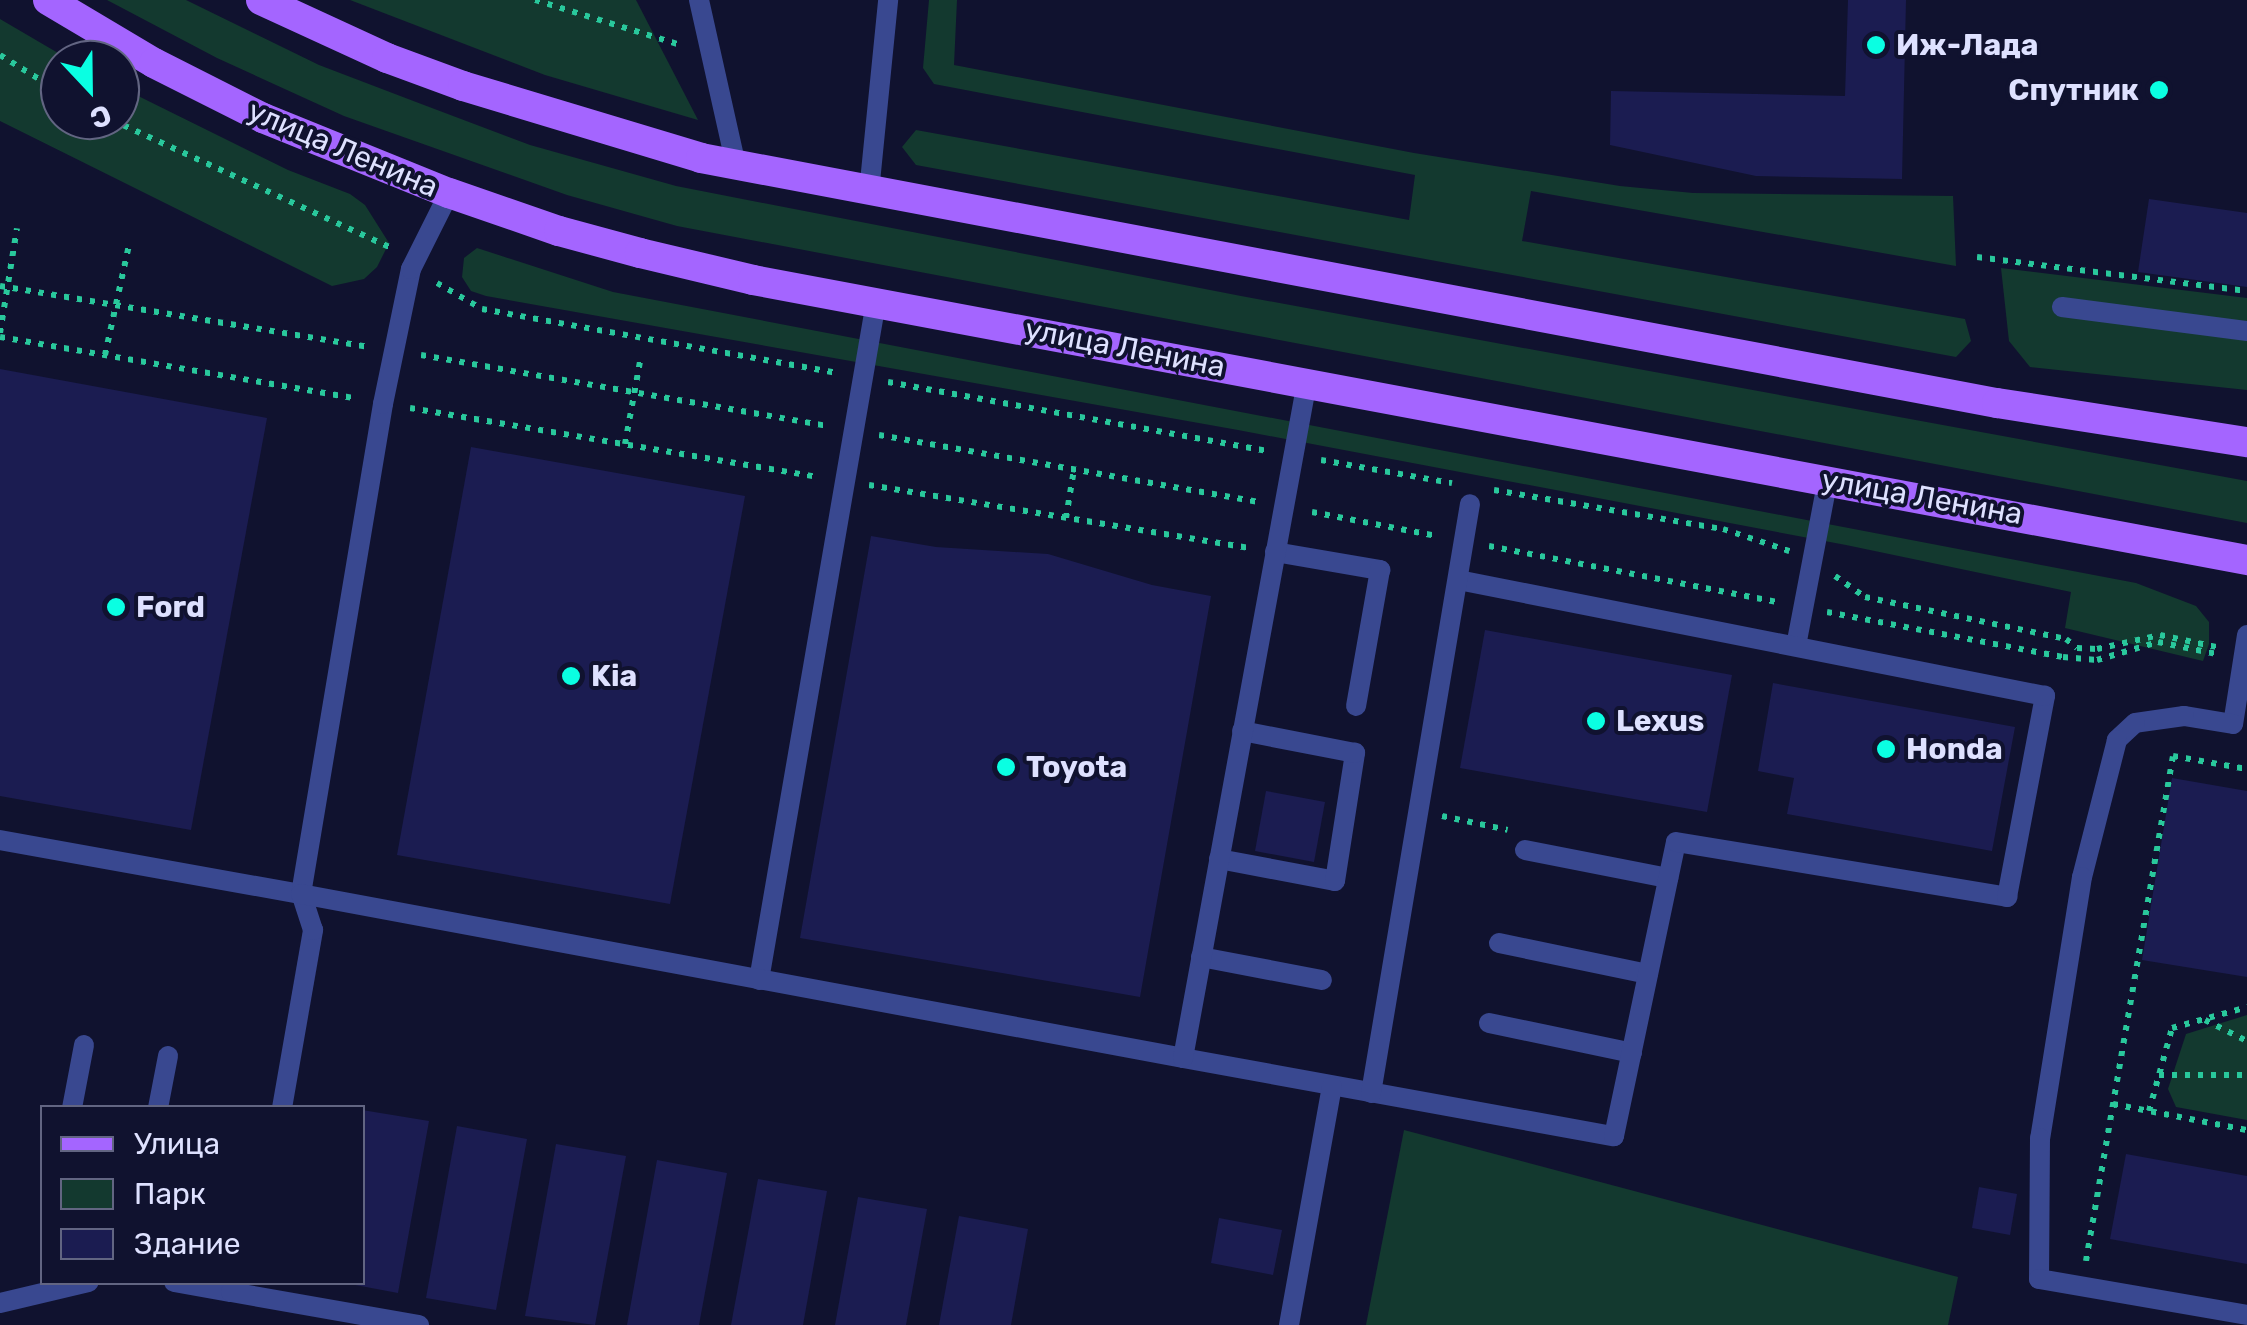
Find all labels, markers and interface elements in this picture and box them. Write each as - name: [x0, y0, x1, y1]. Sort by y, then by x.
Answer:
- place label: Иж-Лада: [1896, 27, 2038, 63]
- marker: Иж-Лада: [1865, 34, 1887, 56]
- north arrow: [40, 40, 140, 140]
- place label: Спутник: [2008, 72, 2139, 108]
- marker: Спутник: [2148, 79, 2170, 101]
- street label: улица Ленина: [243, 93, 443, 205]
- text: С: [85, 97, 116, 135]
- street label: улица Ленина: [1022, 311, 1228, 385]
- street label: улица Ленина: [1819, 462, 2025, 532]
- place label: Ford: [136, 589, 205, 625]
- marker: Ford: [105, 596, 127, 618]
- place label: Kia: [591, 658, 637, 694]
- marker: Kia: [560, 665, 582, 687]
- place label: Lexus: [1616, 703, 1704, 739]
- marker: Lexus: [1585, 710, 1607, 732]
- place label: Honda: [1906, 731, 2003, 767]
- marker: Honda: [1875, 738, 1897, 760]
- place label: Toyota: [1026, 749, 1127, 785]
- marker: Toyota: [995, 756, 1017, 778]
- legend: [40, 1105, 365, 1285]
- text: Улица: [134, 1126, 220, 1162]
- text: Парк: [134, 1176, 206, 1212]
- text: Здание: [134, 1226, 241, 1262]

